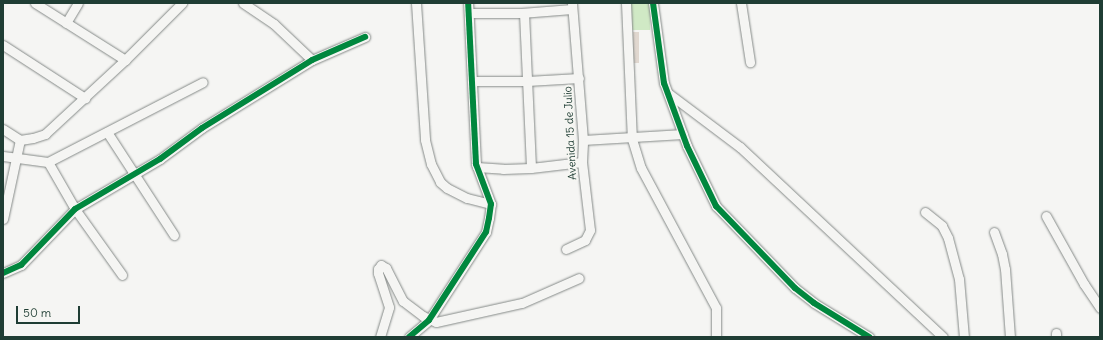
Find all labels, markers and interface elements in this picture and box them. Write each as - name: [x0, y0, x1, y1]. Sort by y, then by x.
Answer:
- street label: Avenida 15 de Julio: [561, 86, 579, 180]
- scale bar: [18, 298, 82, 324]
- text: 50 m: [23, 305, 51, 320]

